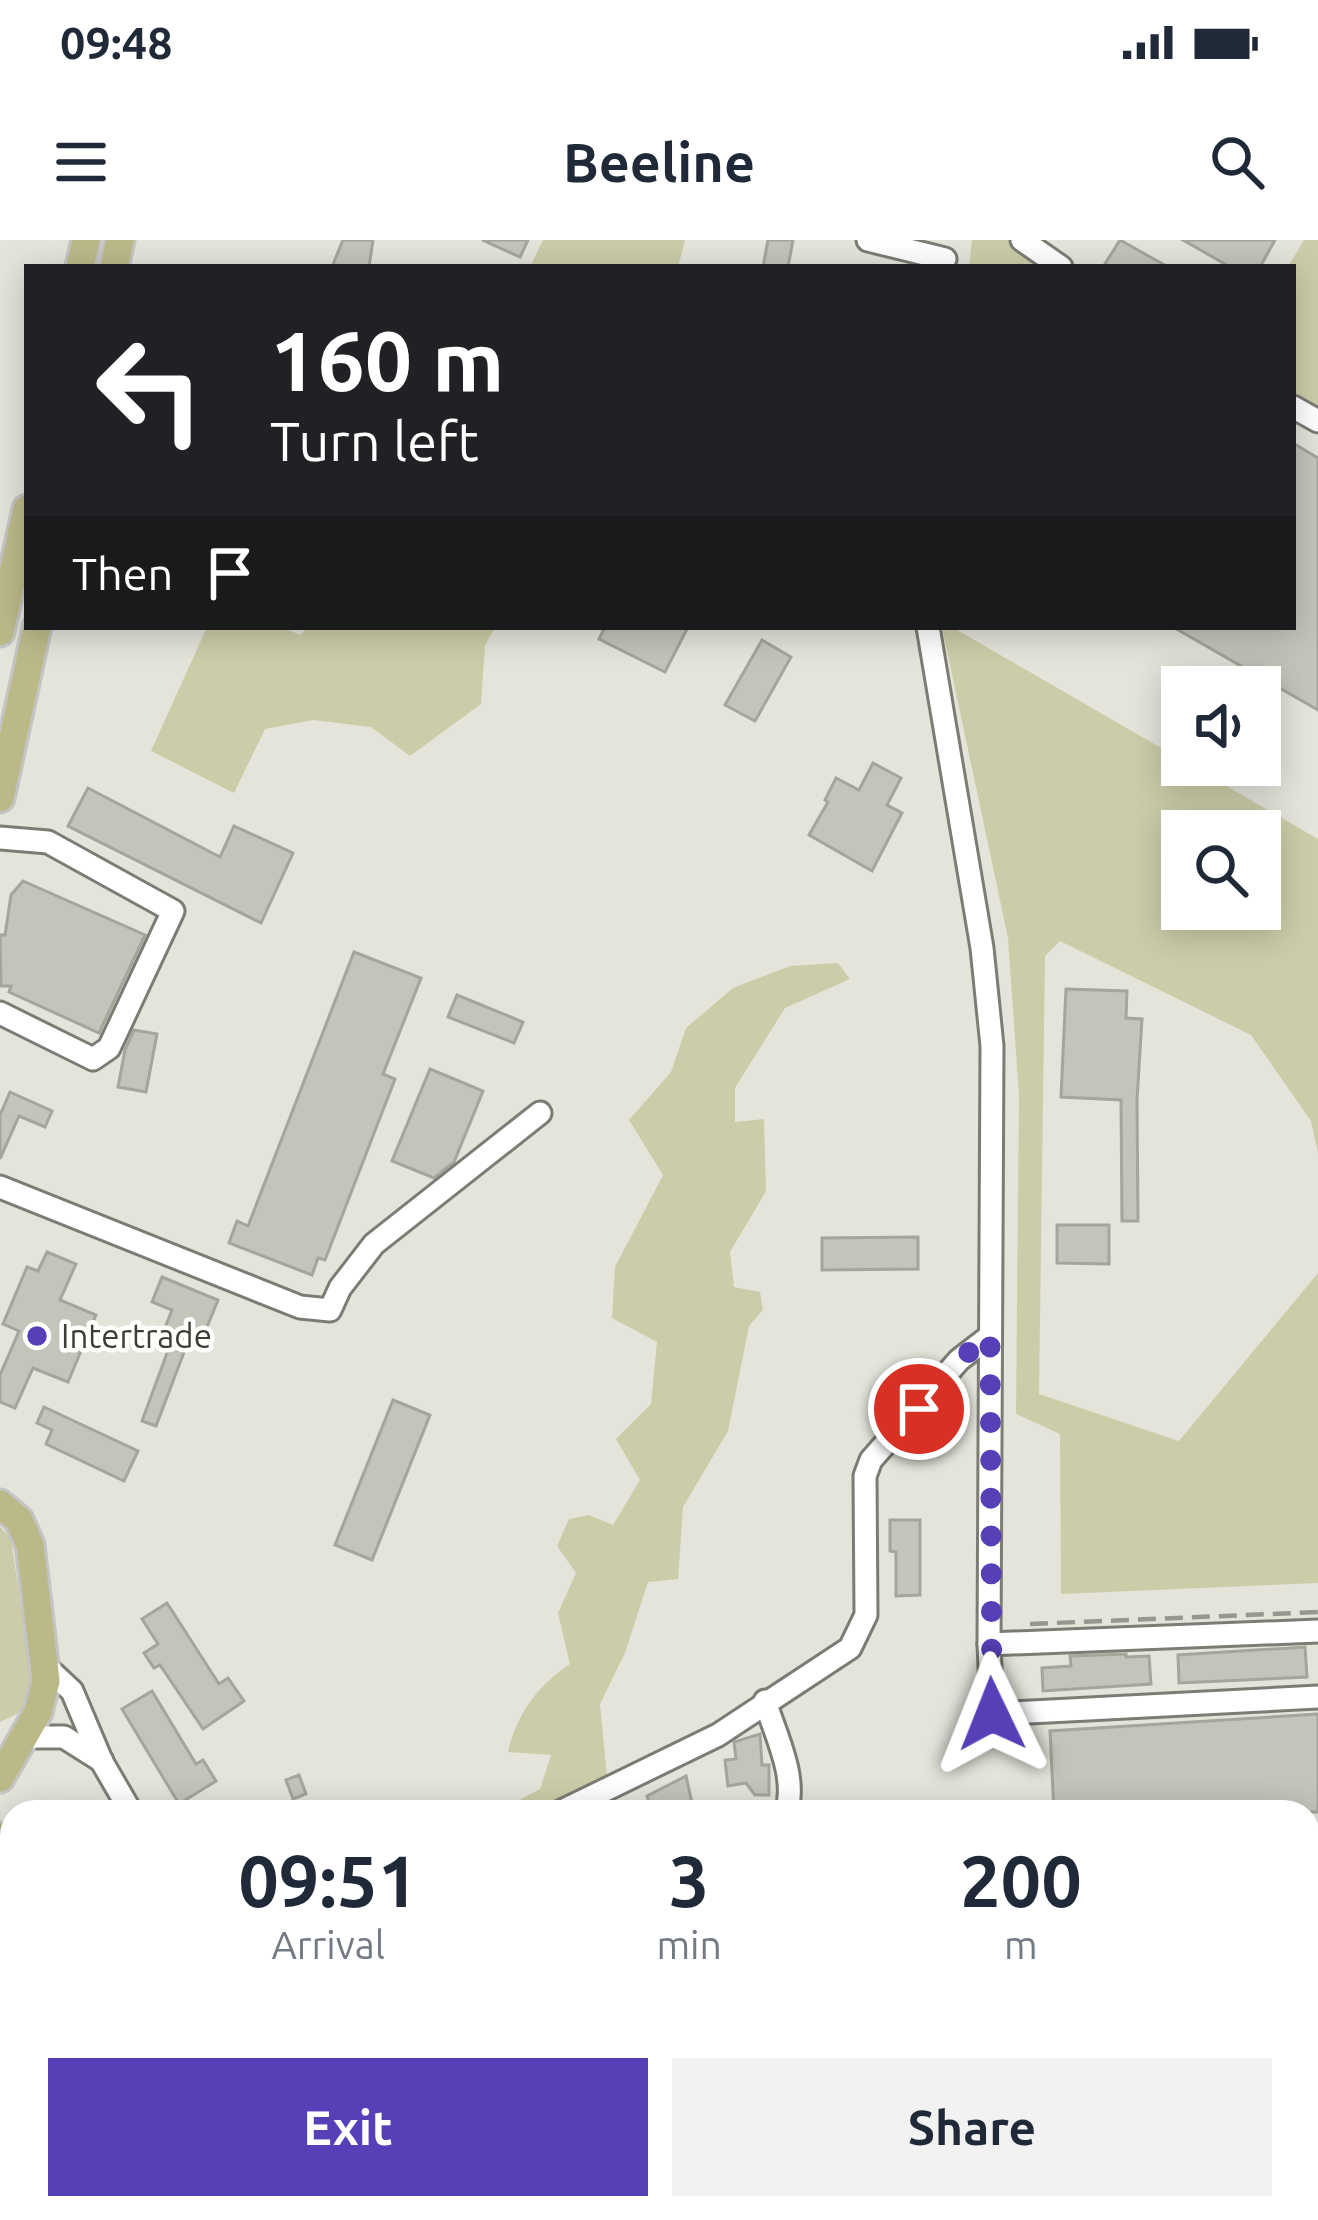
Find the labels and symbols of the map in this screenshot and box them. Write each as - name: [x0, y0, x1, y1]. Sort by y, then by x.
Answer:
- place label: Intertrade: [61, 1317, 212, 1354]
- marker: Intertrade: [24, 1323, 50, 1349]
- pin: [868, 1358, 970, 1460]
- position arrow: [929, 1651, 1055, 1777]

